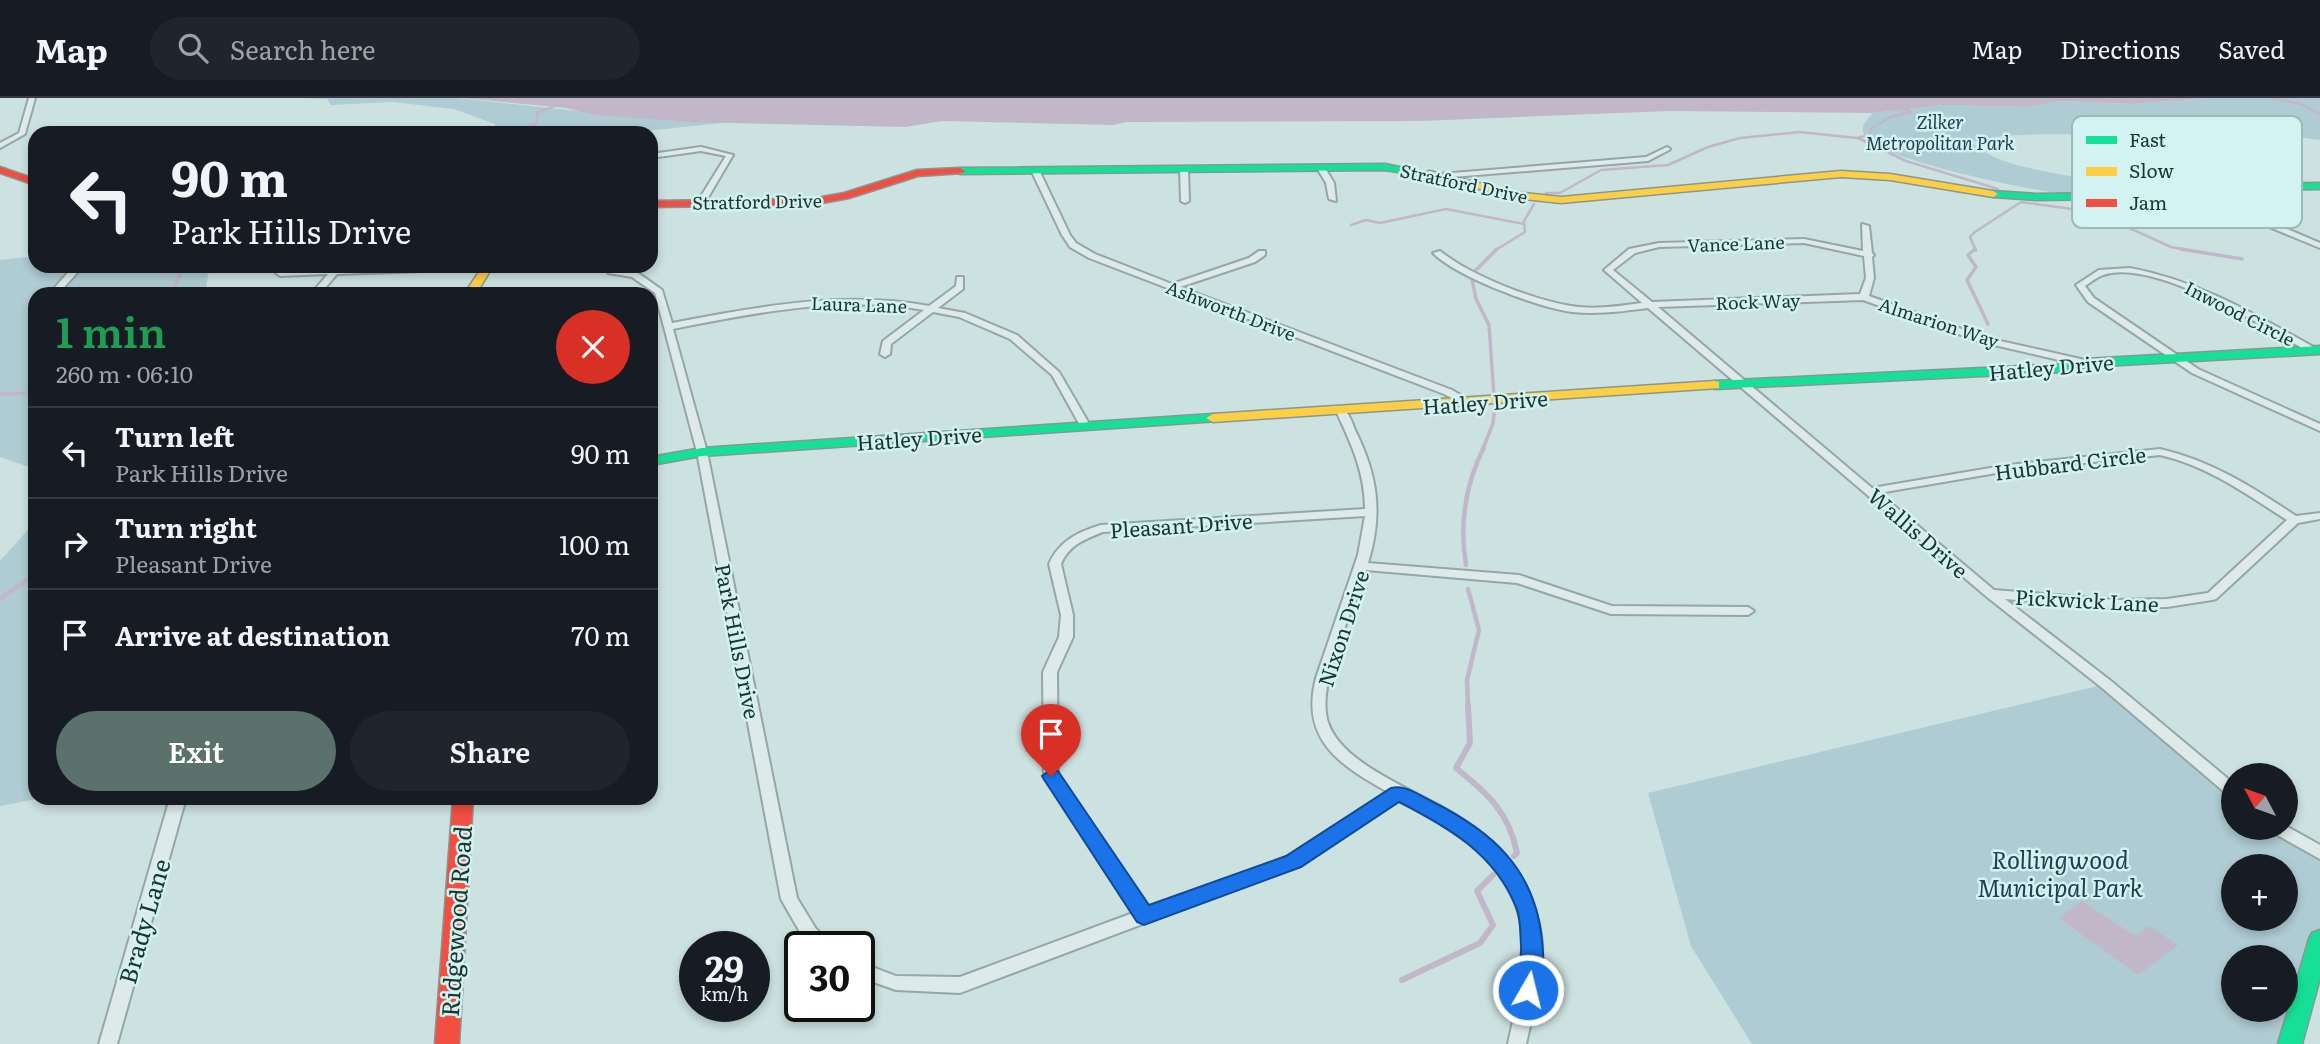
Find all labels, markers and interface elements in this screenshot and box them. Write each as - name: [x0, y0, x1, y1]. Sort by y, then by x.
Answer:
- search box: [150, 17, 640, 80]
- text: Map: [35, 24, 108, 73]
- icon: search: [174, 29, 212, 67]
- text: Search here: [230, 29, 376, 68]
- text: Map: [1971, 31, 2022, 66]
- text: Directions: [2060, 31, 2180, 66]
- text: Saved: [2218, 31, 2285, 66]
- park label: Zilker Metropolitan Park: [1866, 108, 2015, 156]
- legend: [2072, 116, 2302, 228]
- text: Fast: [2129, 125, 2166, 153]
- text: 90 m: [171, 139, 288, 212]
- icon: left: [56, 154, 147, 245]
- street label: Stratford Drive: [1398, 156, 1530, 210]
- text: Slow: [2129, 156, 2174, 184]
- street label: Stratford Drive: [692, 186, 822, 216]
- text: Jam: [2129, 188, 2167, 216]
- text: Park Hills Drive: [171, 206, 411, 254]
- street label: Vance Lane: [1687, 228, 1785, 258]
- street label: Ashworth Drive: [1162, 273, 1300, 347]
- street label: Inwood Circle: [2180, 274, 2300, 352]
- street label: Rock Way: [1715, 286, 1802, 316]
- street label: Laura Lane: [811, 289, 907, 319]
- street label: Almarion Way: [1875, 290, 2003, 354]
- text: 1 min: [56, 299, 166, 361]
- button: close: [556, 310, 630, 384]
- street label: Hatley Drive: [1987, 345, 2115, 387]
- text: 260 m · 06:10: [56, 356, 193, 390]
- street label: Hatley Drive: [1421, 381, 1549, 421]
- text: Turn left: [115, 416, 234, 455]
- street label: Hatley Drive: [855, 417, 983, 457]
- text: 90 m: [571, 433, 630, 472]
- icon: left: [56, 434, 94, 472]
- street label: Hubbard Circle: [1993, 437, 2148, 487]
- text: Park Hills Drive: [115, 455, 288, 489]
- street label: Wallis Drive: [1862, 480, 1976, 584]
- street label: Pleasant Drive: [1108, 504, 1254, 544]
- text: Turn right: [115, 507, 257, 546]
- text: 100 m: [559, 524, 630, 563]
- icon: right: [56, 525, 94, 563]
- text: Pleasant Drive: [115, 546, 272, 580]
- street label: Park Hills Drive: [709, 561, 769, 722]
- street label: Nixon Drive: [1309, 566, 1375, 690]
- street label: Pickwick Lane: [2014, 580, 2160, 618]
- text: Arrive at destination: [115, 615, 390, 654]
- text: 70 m: [571, 615, 630, 654]
- icon: arrive: [56, 616, 94, 654]
- pin: [1021, 704, 1081, 776]
- button: Exit: [56, 711, 336, 791]
- button: Share: [350, 711, 630, 791]
- icon: arrive: [1032, 715, 1070, 753]
- north arrow: [2221, 763, 2298, 840]
- map controls: [2221, 763, 2298, 1022]
- street label: Ridgewood Road: [431, 824, 479, 1018]
- park label: Rollingwood Municipal Park: [1977, 841, 2144, 904]
- street label: Brady Lane: [108, 854, 178, 988]
- button: +: [2221, 854, 2298, 931]
- speed limit sign: 30: [784, 931, 875, 1022]
- text: 29: [705, 941, 744, 993]
- button: −: [2221, 945, 2298, 1022]
- position arrow: [1491, 953, 1565, 1027]
- text: km/h: [701, 980, 748, 1007]

